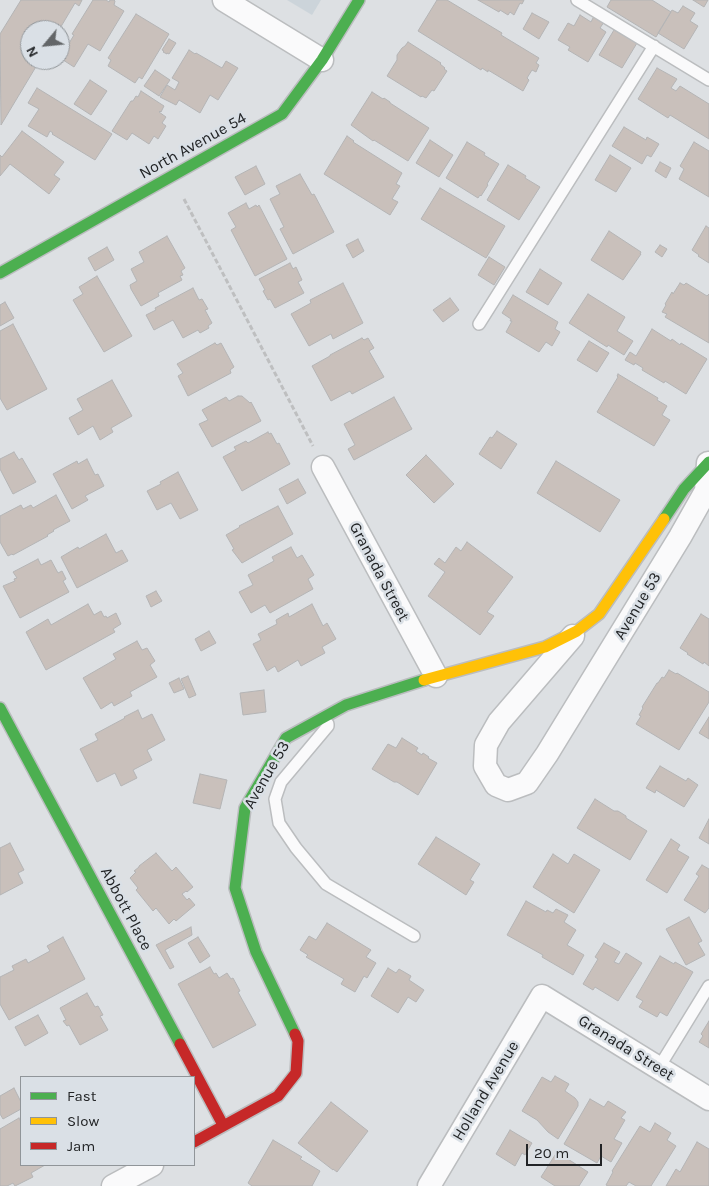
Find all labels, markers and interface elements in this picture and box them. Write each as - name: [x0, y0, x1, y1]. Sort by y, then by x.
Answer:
- north arrow: [20, 20, 70, 70]
- text: N: [22, 43, 42, 60]
- street label: North Avenue 54: [136, 109, 250, 183]
- street label: Granada Street: [345, 519, 413, 625]
- street label: Avenue 53: [610, 569, 666, 643]
- street label: Avenue 53: [240, 738, 294, 812]
- street label: Abbott Place: [96, 864, 156, 954]
- street label: Granada Street: [575, 1011, 677, 1085]
- street label: Holland Avenue: [449, 1038, 523, 1144]
- legend: [20, 1076, 195, 1166]
- text: Fast: [67, 1087, 96, 1105]
- text: Slow: [67, 1112, 99, 1130]
- scale bar: [529, 1134, 605, 1166]
- text: Jam: [67, 1137, 95, 1155]
- text: 20 m: [534, 1144, 569, 1162]

